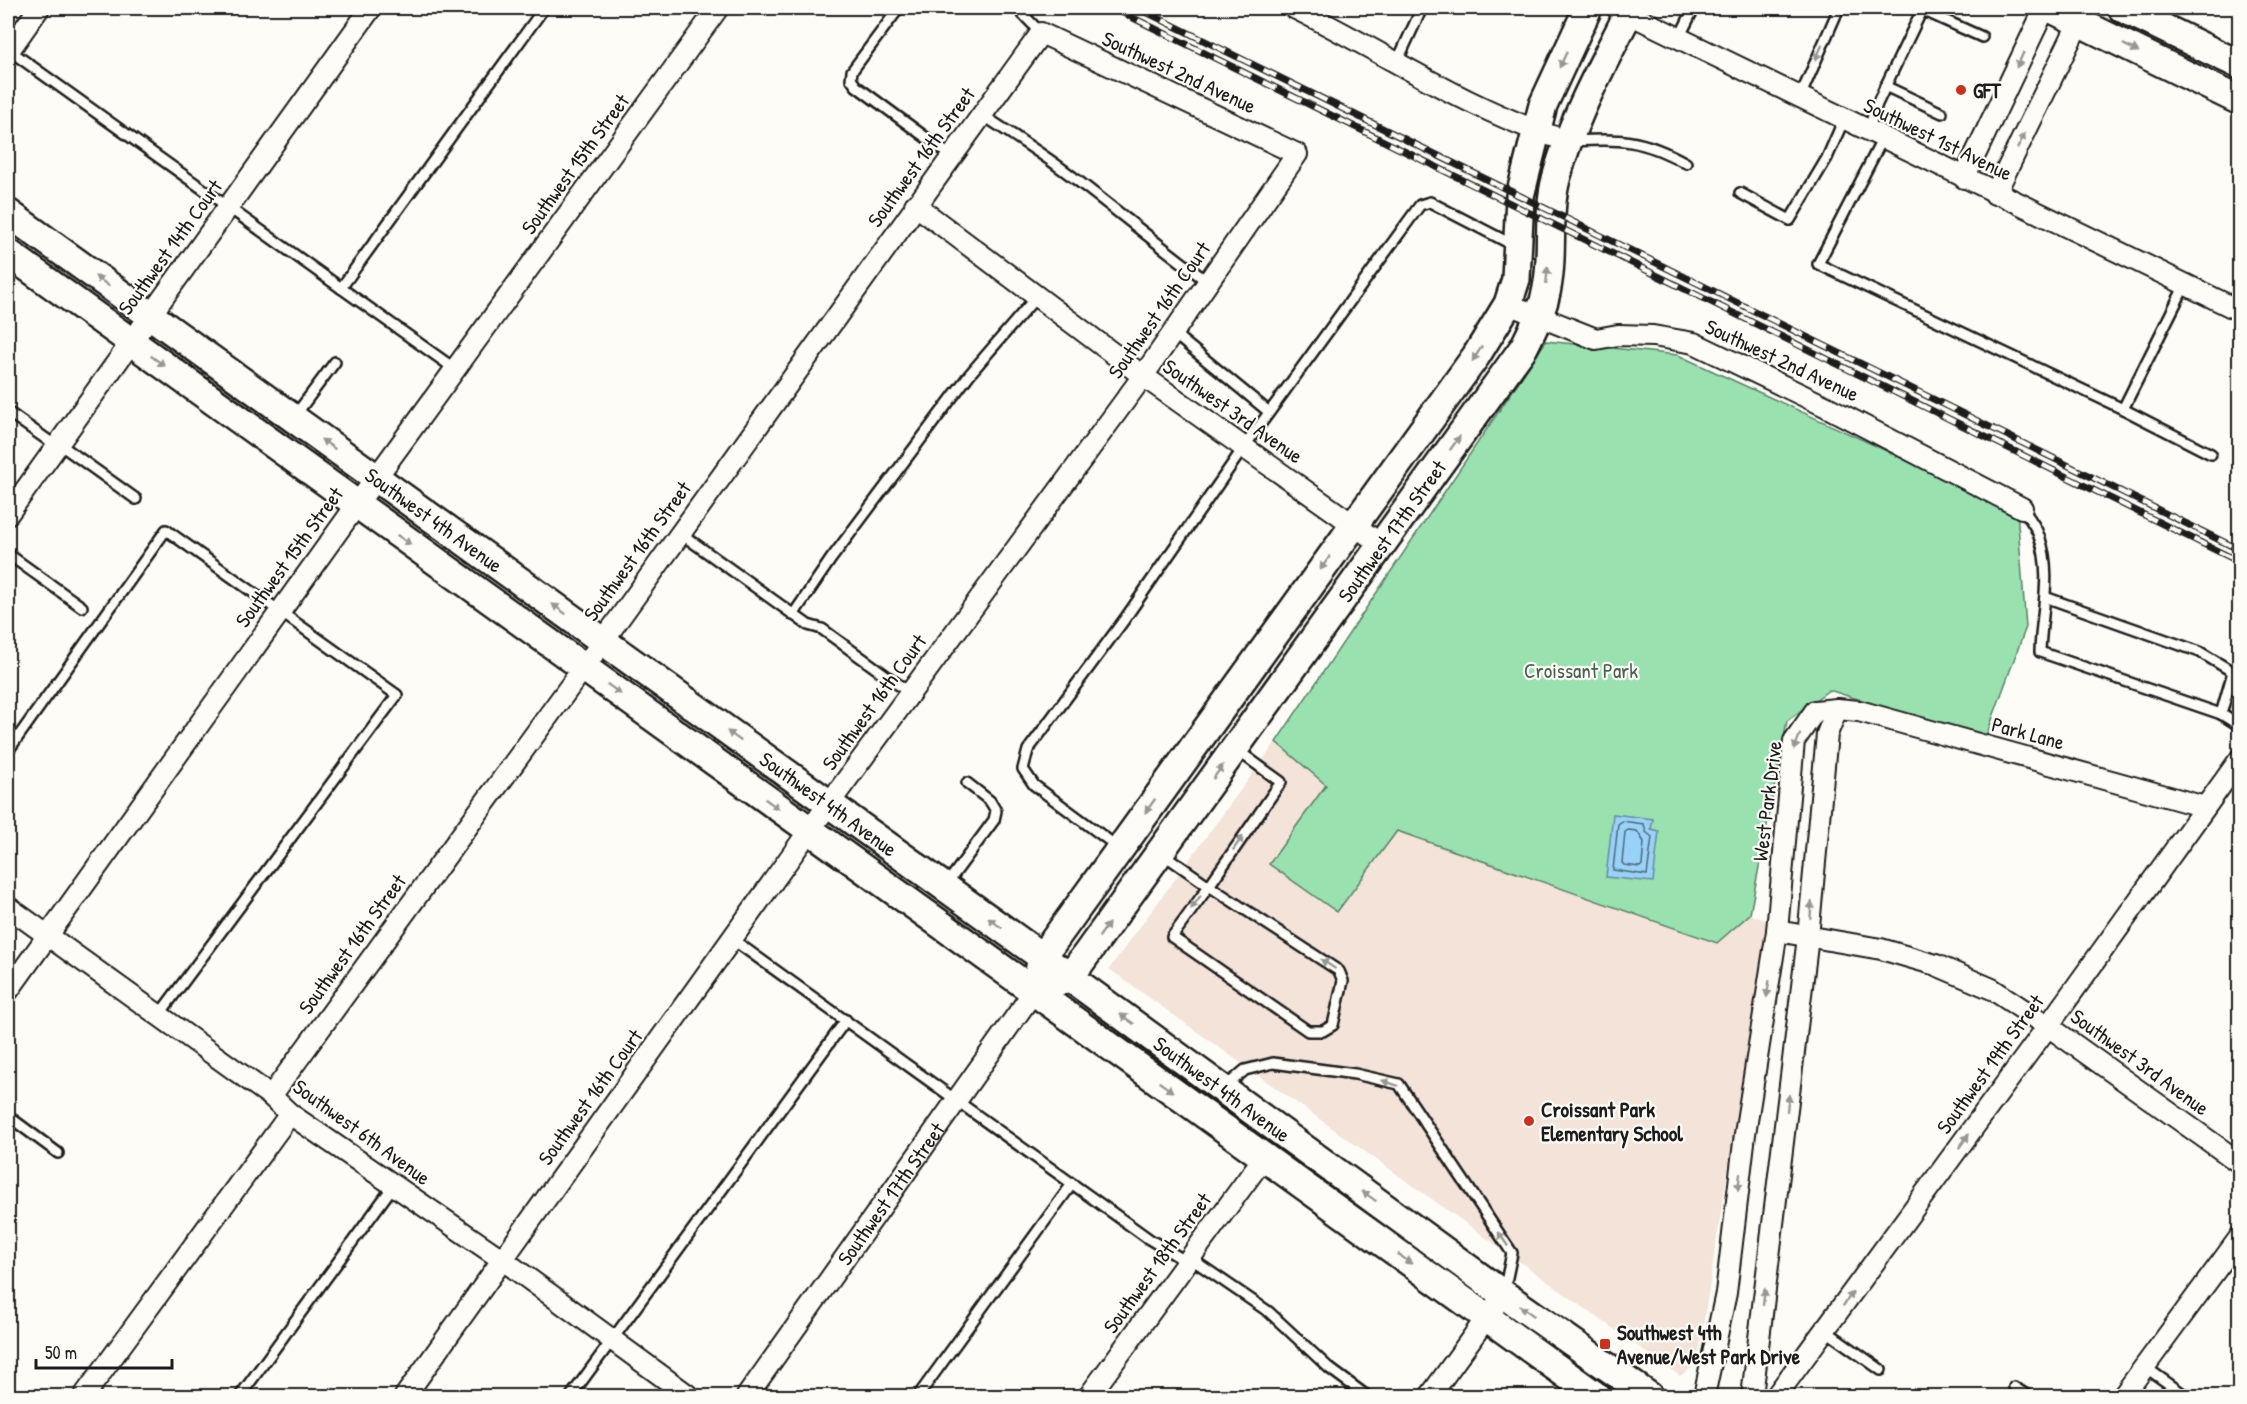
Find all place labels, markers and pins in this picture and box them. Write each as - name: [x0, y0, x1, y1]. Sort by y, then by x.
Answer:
- place label: GFT: [1973, 76, 2002, 105]
- marker: GFT: [1954, 83, 1968, 97]
- place label: Croissant Park Elementary School: [1541, 1095, 1683, 1149]
- marker: Croissant Park Elementary School: [1522, 1114, 1536, 1128]
- place label: Southwest 4th Avenue/West Park Drive: [1617, 1318, 1801, 1371]
- marker: Southwest 4th Avenue/West Park Drive: [1598, 1337, 1612, 1351]

